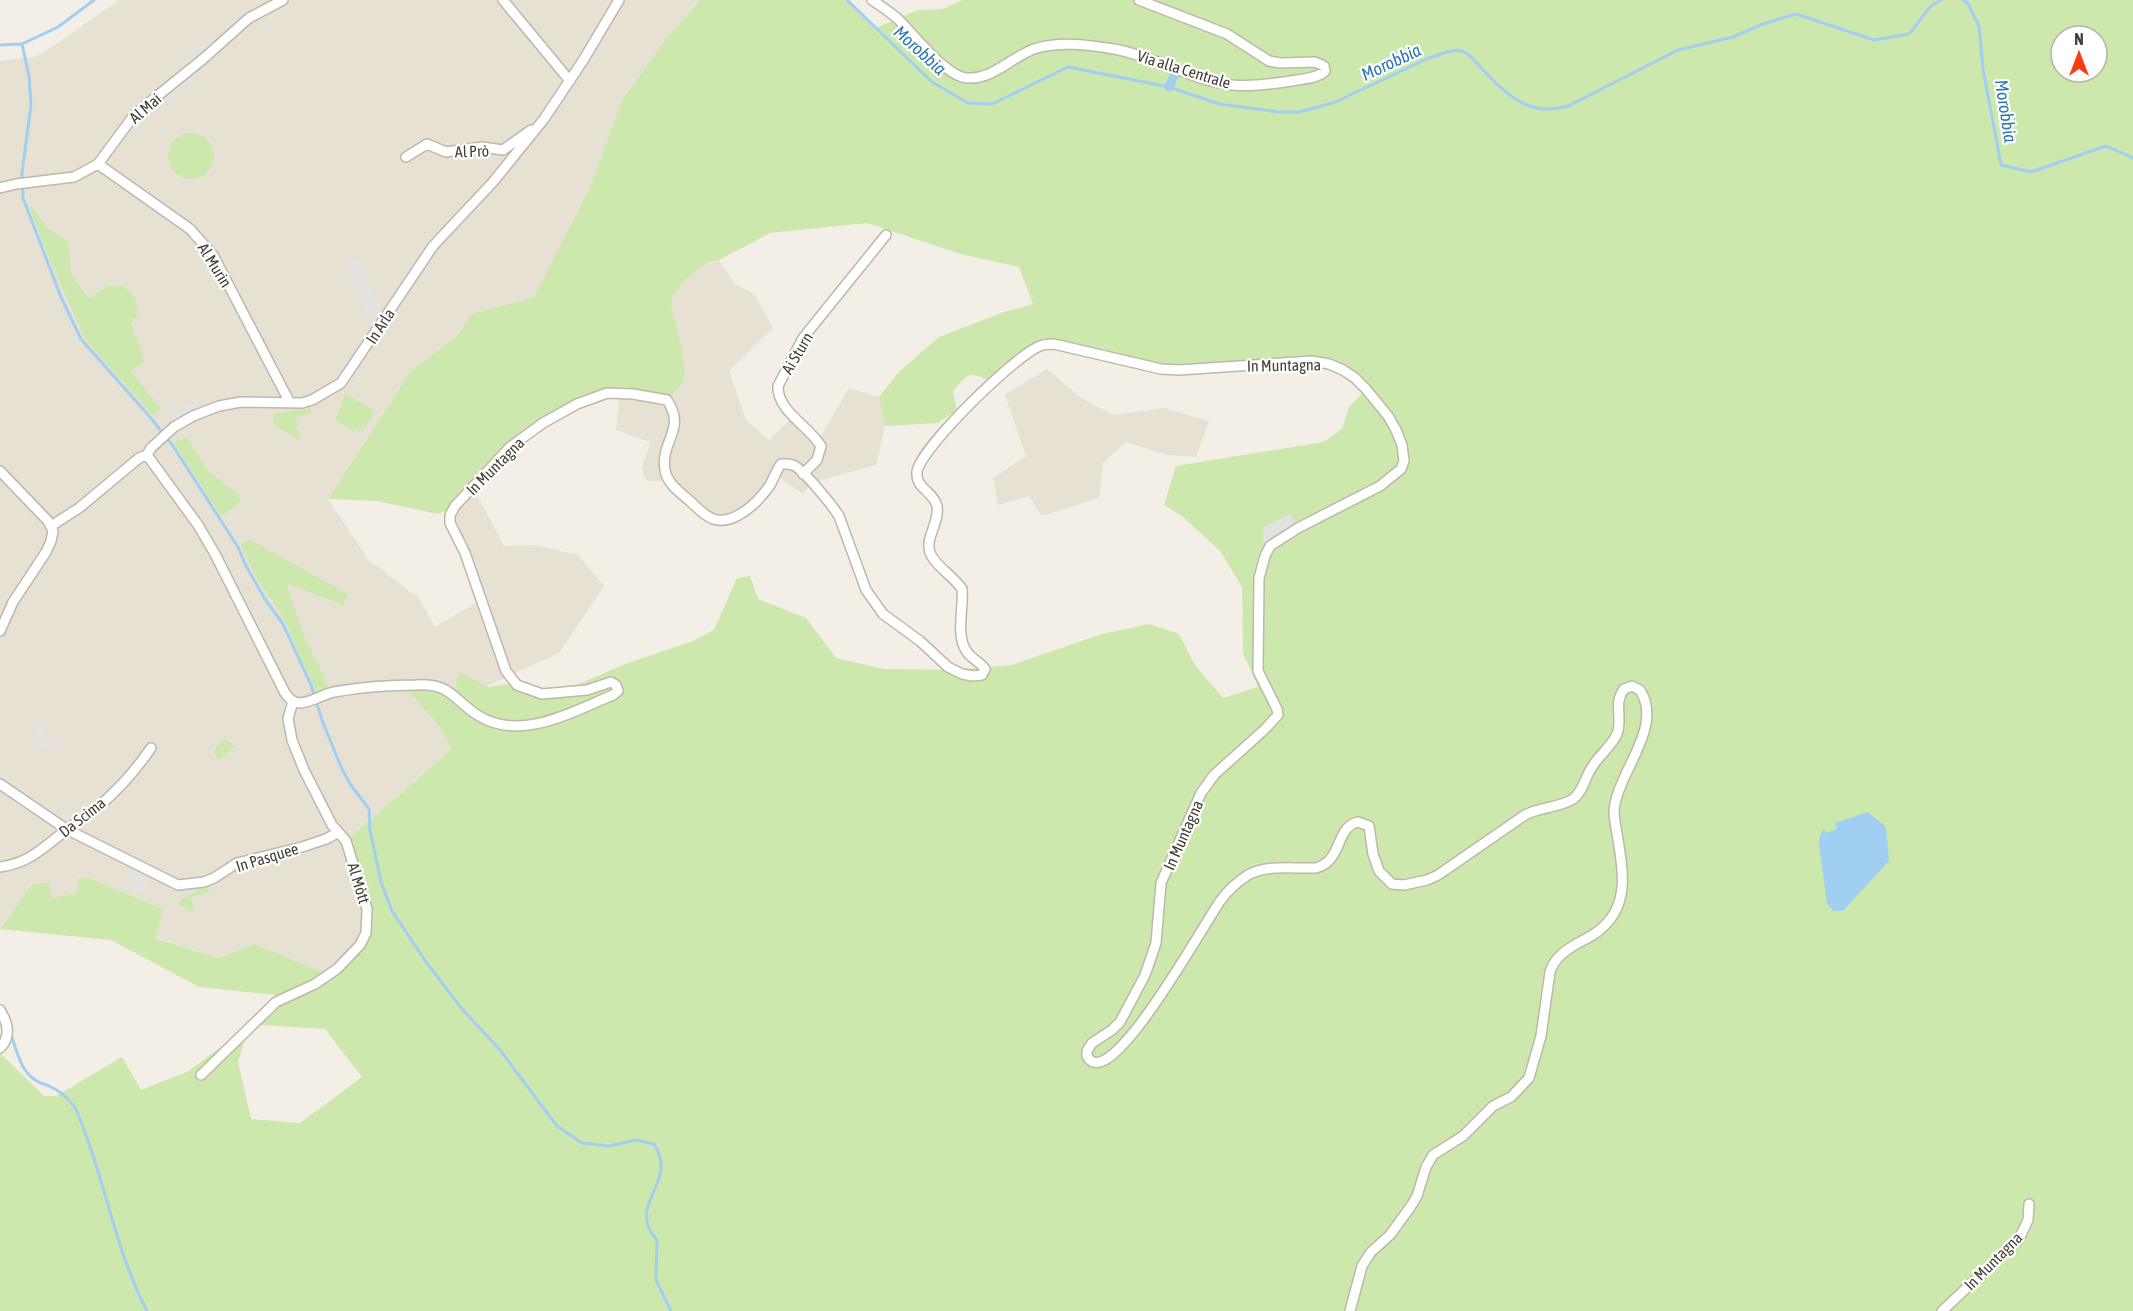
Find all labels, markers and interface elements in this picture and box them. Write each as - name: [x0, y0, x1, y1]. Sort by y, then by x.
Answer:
- water label: Morobbia: [889, 21, 951, 79]
- north arrow: [2049, 24, 2109, 84]
- text: N: [2074, 30, 2084, 48]
- water label: Morobbia: [1358, 39, 1425, 85]
- street label: Via alla Centrale: [1135, 46, 1233, 92]
- water label: Morobbia: [1991, 78, 2021, 145]
- street label: Al Mai: [125, 89, 165, 127]
- street label: Al Prò: [455, 141, 489, 161]
- street label: Al Murin: [194, 239, 236, 291]
- street label: In Arla: [362, 305, 398, 347]
- street label: Ai Sturn: [778, 329, 816, 377]
- street label: In Muntagna: [1247, 355, 1321, 376]
- street label: In Muntagna: [462, 433, 528, 499]
- street label: Da Scima: [55, 793, 109, 841]
- street label: In Muntagna: [1160, 797, 1207, 873]
- street label: In Pasquee: [234, 839, 301, 876]
- street label: Al Mòtt: [344, 860, 374, 906]
- street label: In Muntagna: [1960, 1228, 2026, 1294]

